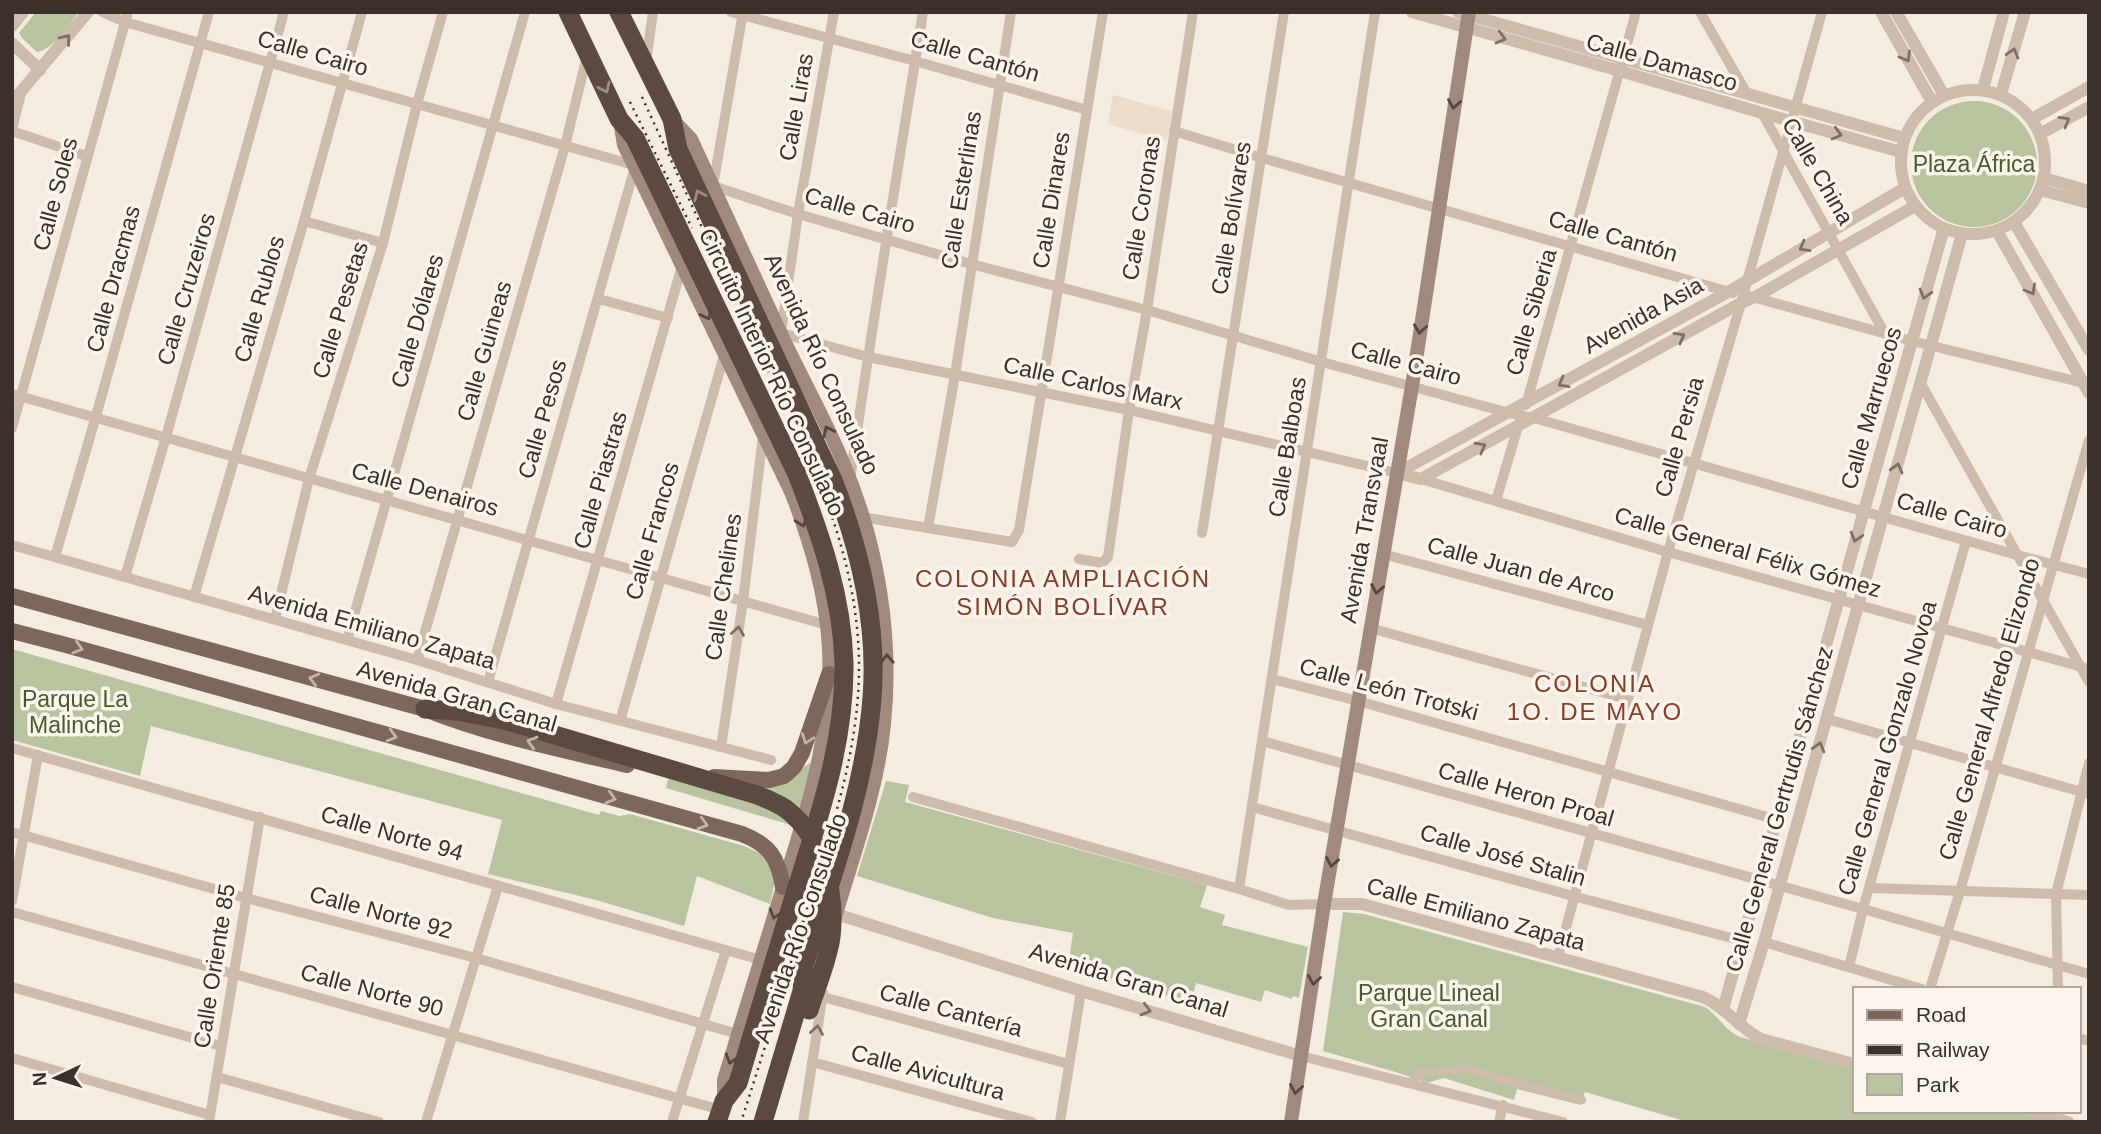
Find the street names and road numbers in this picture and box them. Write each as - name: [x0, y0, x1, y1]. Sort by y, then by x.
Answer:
- street label: Calle Cairo: [255, 25, 371, 81]
- street label: Calle Cantón: [908, 25, 1042, 87]
- street label: Calle Damasco: [1583, 28, 1741, 96]
- street label: Calle Liras: [774, 51, 818, 163]
- street label: Calle Esterlinas: [936, 109, 986, 271]
- street label: Calle China: [1777, 113, 1859, 229]
- street label: Calle Dinares: [1027, 130, 1075, 270]
- street label: Calle Soles: [27, 134, 83, 254]
- street label: Calle Coronas: [1117, 134, 1165, 282]
- street label: Calle Bolívares: [1206, 140, 1256, 296]
- street label: Calle Cairo: [802, 182, 918, 238]
- street label: Calle Dracmas: [81, 203, 145, 355]
- street label: Calle Cantón: [1546, 205, 1680, 267]
- street label: Calle Cruzeiros: [152, 210, 220, 368]
- street label: Circuito Interior Río Consulado: [694, 224, 850, 520]
- street label: Calle Rublos: [229, 233, 289, 365]
- street label: Calle Pesetas: [307, 238, 373, 382]
- street label: Calle Siberia: [1501, 246, 1562, 378]
- street label: Avenida Río Consulado: [759, 249, 885, 479]
- street label: Calle Dólares: [385, 251, 449, 391]
- street label: Avenida Asia: [1579, 271, 1707, 359]
- street label: Calle Guineas: [452, 278, 516, 424]
- street label: Calle Marruecos: [1835, 324, 1907, 492]
- street label: Calle Cairo: [1348, 336, 1464, 390]
- street label: Calle Carlos Marx: [1001, 351, 1186, 415]
- street label: Calle Pesos: [513, 356, 571, 482]
- street label: Calle Persia: [1649, 374, 1709, 500]
- street label: Calle Balboas: [1263, 375, 1311, 519]
- street label: Calle Piastras: [568, 408, 632, 552]
- street label: Avenida Transvaal: [1335, 435, 1393, 625]
- street label: Calle Denairos: [349, 457, 501, 521]
- street label: Calle Francos: [620, 459, 684, 603]
- street label: Calle Cairo: [1894, 487, 2010, 543]
- street label: Calle General Félix Gómez: [1612, 501, 1884, 603]
- street label: Calle Chelines: [700, 512, 746, 662]
- street label: Calle Juan de Arco: [1424, 531, 1618, 607]
- street label: Calle General Alfredo Elizondo: [1933, 555, 2045, 863]
- street label: Avenida Emiliano Zapata: [246, 579, 498, 675]
- street label: Calle General Gonzalo Novoa: [1832, 597, 1942, 898]
- street label: Calle General Gertrudis Sánchez: [1720, 643, 1838, 975]
- street label: Calle León Trotski: [1297, 653, 1481, 725]
- street label: Avenida Gran Canal: [354, 655, 560, 737]
- street label: Calle Heron Proal: [1435, 756, 1617, 832]
- street label: Calle Norte 94: [318, 800, 466, 866]
- street label: Avenida Río Consulado: [748, 810, 852, 1046]
- street label: Calle José Stalin: [1417, 819, 1589, 891]
- street label: Calle Emiliano Zapata: [1364, 872, 1588, 956]
- street label: Calle Norte 92: [307, 880, 455, 944]
- street label: Calle Oriente 85: [188, 882, 240, 1050]
- street label: Avenida Gran Canal: [1026, 937, 1232, 1023]
- street label: Calle Norte 90: [298, 958, 446, 1022]
- street label: Calle Cantería: [877, 978, 1026, 1042]
- street label: Calle Avicultura: [848, 1039, 1008, 1105]

